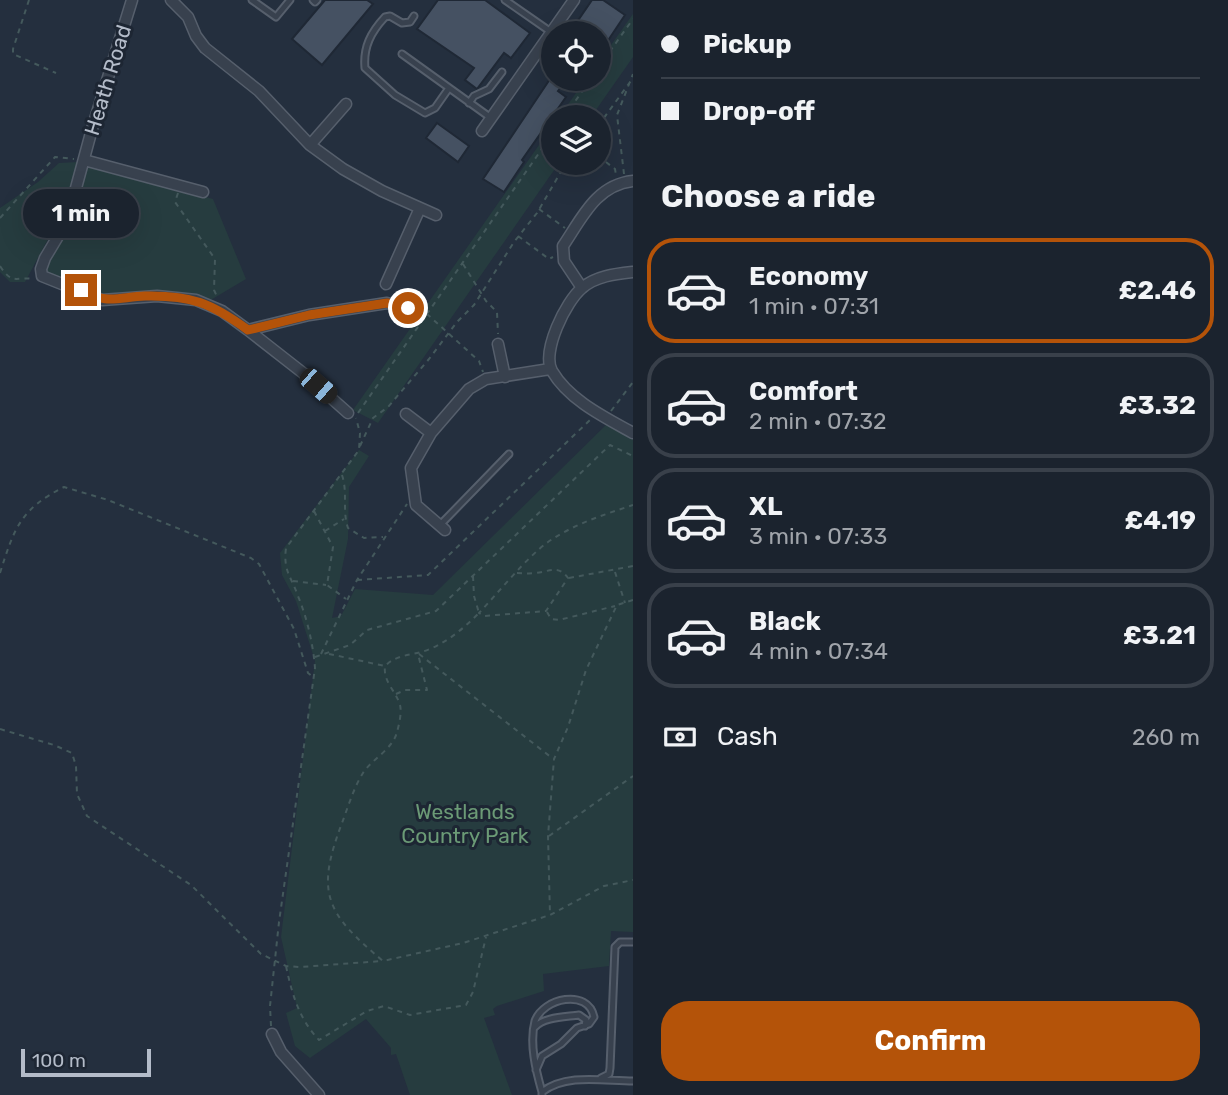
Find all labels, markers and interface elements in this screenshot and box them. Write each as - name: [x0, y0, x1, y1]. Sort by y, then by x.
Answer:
- map controls: [541, 21, 611, 175]
- button: locate: [541, 21, 611, 91]
- street label: Heath Road: [79, 22, 136, 138]
- text: Pickup: [703, 29, 792, 60]
- text: Drop-off: [703, 96, 815, 127]
- button: layers: [541, 105, 611, 175]
- text: Choose a ride: [661, 177, 875, 215]
- callout: 1 min: [23, 188, 139, 238]
- text: 1 min: [52, 199, 110, 227]
- icon: car: [665, 259, 728, 322]
- text: Economy: [749, 261, 868, 292]
- route end: [65, 274, 97, 306]
- text: £2.46: [1118, 275, 1196, 306]
- route start: [392, 292, 424, 324]
- text: 1 min · 07:31: [749, 292, 879, 320]
- car: [296, 364, 341, 408]
- icon: car: [665, 374, 728, 437]
- text: Comfort: [749, 376, 858, 407]
- text: £3.32: [1119, 390, 1196, 421]
- text: 2 min · 07:32: [749, 407, 887, 435]
- icon: car: [665, 489, 728, 552]
- text: XL: [749, 491, 782, 522]
- text: £4.19: [1124, 505, 1196, 536]
- text: 3 min · 07:33: [749, 522, 887, 550]
- icon: car: [665, 604, 728, 667]
- text: Black: [749, 606, 821, 637]
- text: £3.21: [1123, 620, 1196, 651]
- text: 4 min · 07:34: [749, 637, 888, 665]
- icon: cash: [661, 718, 699, 756]
- text: Cash: [717, 721, 778, 752]
- text: 260 m: [1132, 723, 1200, 751]
- park label: Westlands Country Park: [401, 799, 529, 848]
- button: Confirm: [661, 1001, 1200, 1081]
- scale bar: [21, 1046, 150, 1078]
- text: 100 m: [32, 1049, 86, 1072]

